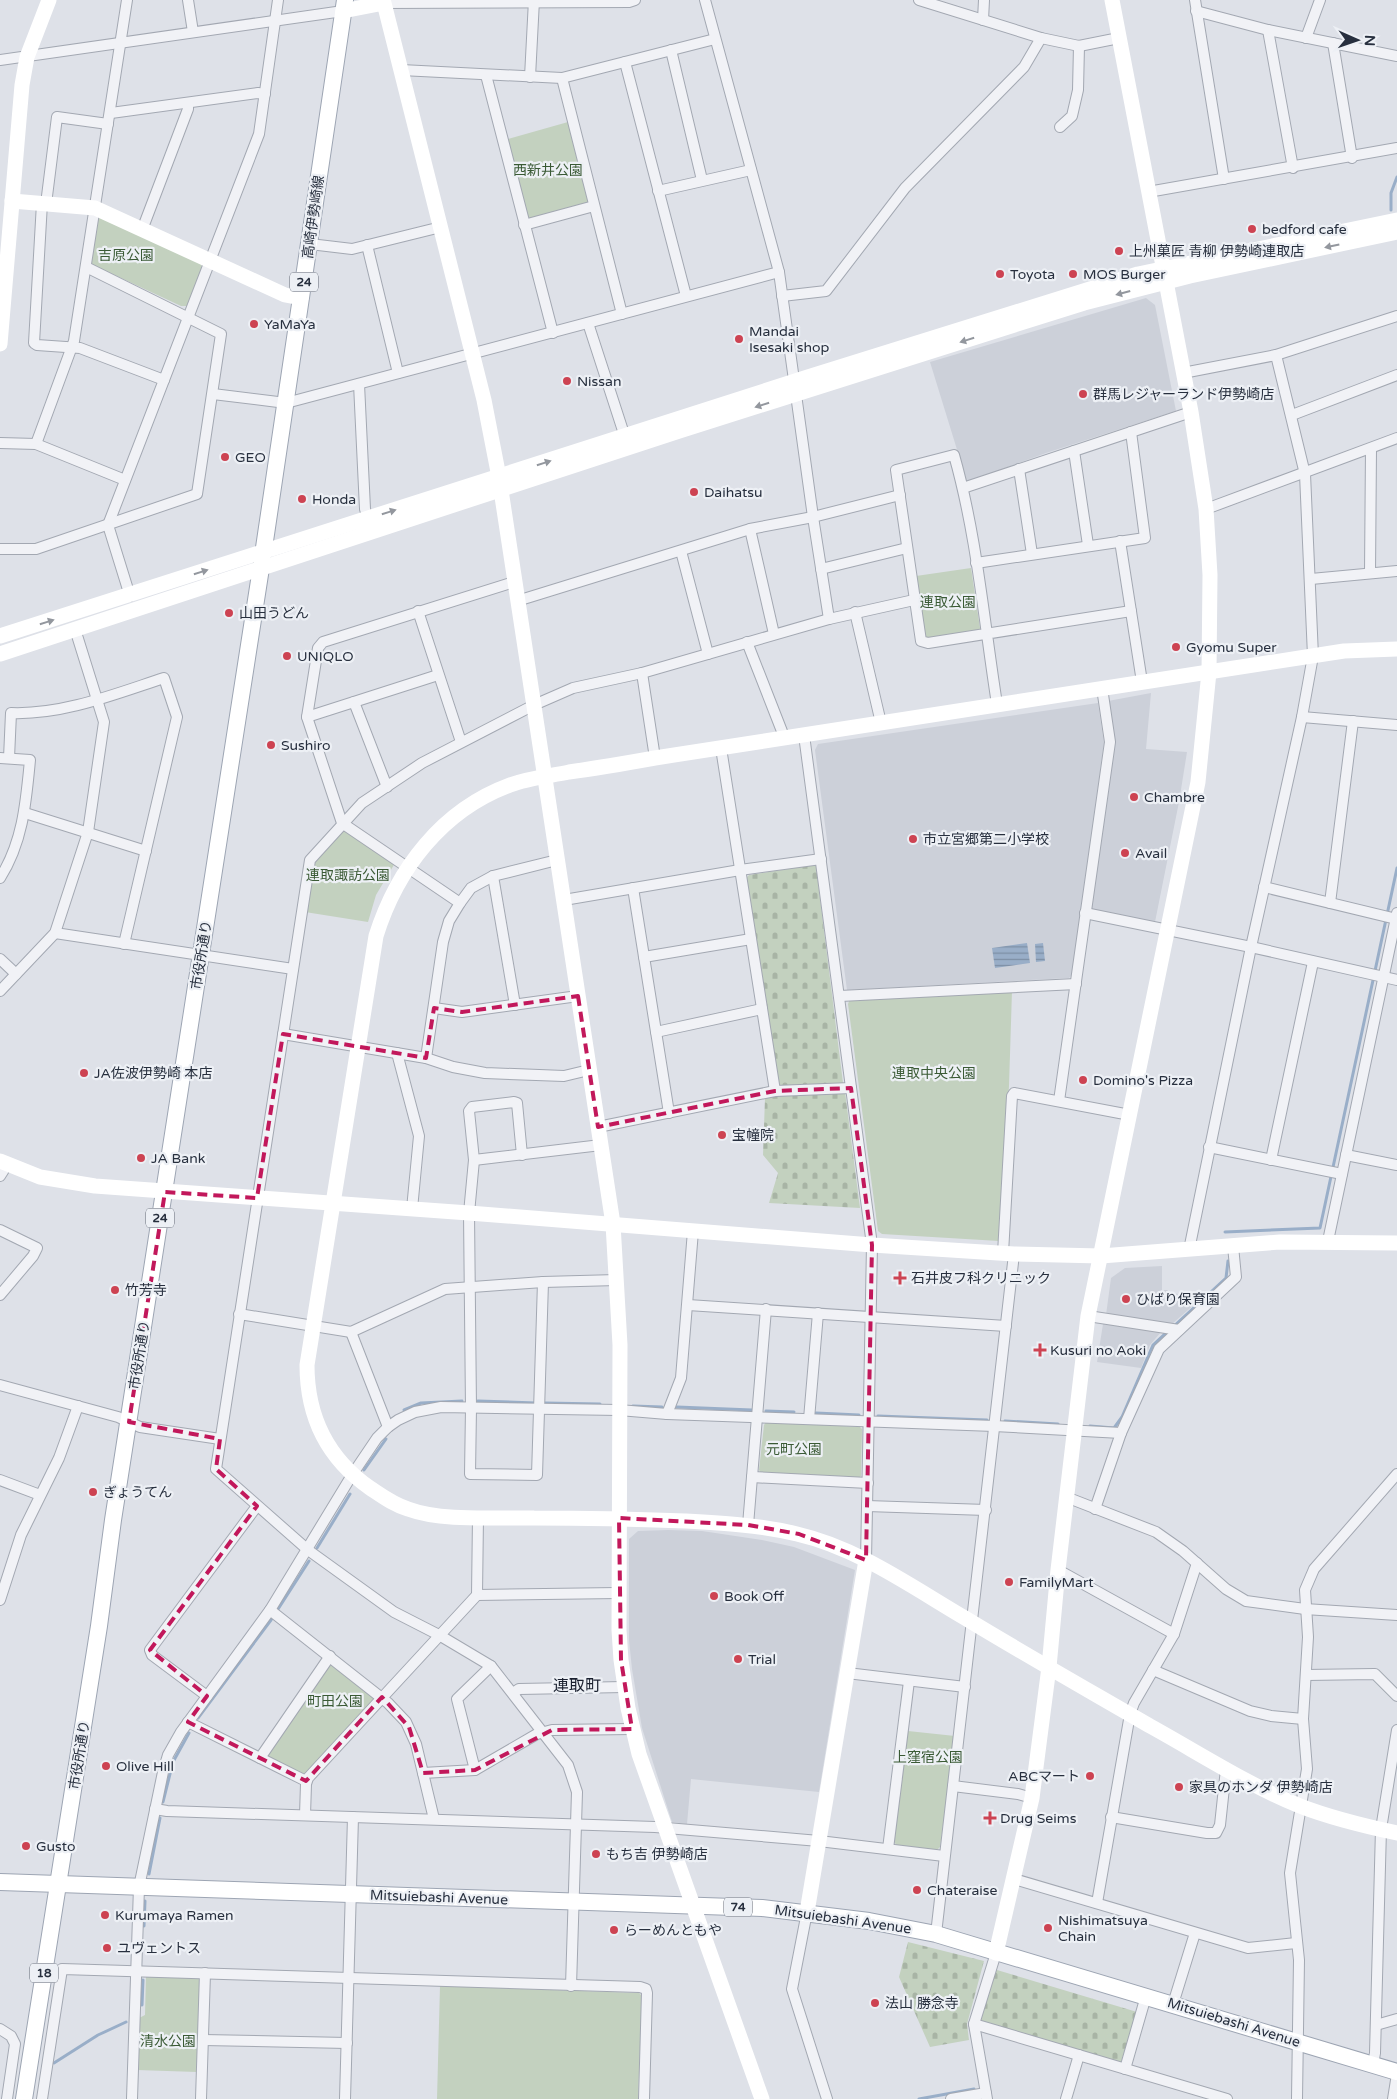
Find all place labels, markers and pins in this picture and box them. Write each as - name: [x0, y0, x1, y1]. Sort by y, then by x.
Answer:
- place label: bedford cafe: [1262, 221, 1347, 238]
- marker: bedford cafe: [1246, 223, 1258, 235]
- place label: 上州菓匠 青柳 伊勢崎連取店: [1129, 243, 1304, 260]
- marker: 上州菓匠 青柳 伊勢崎連取店: [1113, 245, 1125, 257]
- place label: Toyota: [1010, 266, 1055, 283]
- place label: MOS Burger: [1083, 266, 1166, 283]
- marker: Toyota: [994, 268, 1006, 280]
- marker: MOS Burger: [1067, 268, 1079, 280]
- place label: YaMaYa: [264, 316, 316, 333]
- marker: YaMaYa: [248, 318, 260, 330]
- place label: Mandai Isesaki shop: [749, 323, 830, 356]
- marker: Mandai Isesaki shop: [733, 333, 745, 345]
- place label: Nissan: [577, 373, 621, 390]
- marker: Nissan: [561, 375, 573, 387]
- place label: 群馬レジャーランド伊勢崎店: [1093, 386, 1274, 403]
- marker: 群馬レジャーランド伊勢崎店: [1077, 388, 1089, 400]
- place label: GEO: [235, 449, 266, 466]
- marker: GEO: [219, 451, 231, 463]
- place label: Daihatsu: [704, 484, 763, 501]
- marker: Daihatsu: [688, 486, 700, 498]
- place label: Honda: [312, 491, 356, 508]
- marker: Honda: [296, 493, 308, 505]
- place label: 山田うどん: [239, 605, 309, 622]
- marker: 山田うどん: [223, 607, 235, 619]
- place label: Gyomu Super: [1186, 639, 1277, 656]
- marker: Gyomu Super: [1170, 641, 1182, 653]
- place label: UNIQLO: [297, 648, 354, 665]
- marker: UNIQLO: [281, 650, 293, 662]
- place label: Sushiro: [281, 737, 330, 754]
- marker: Sushiro: [265, 739, 277, 751]
- place label: Chambre: [1144, 789, 1205, 806]
- marker: Chambre: [1128, 791, 1140, 803]
- place label: 市立宮郷第二小学校: [923, 831, 1049, 848]
- marker: 市立宮郷第二小学校: [907, 833, 919, 845]
- place label: Avail: [1135, 845, 1167, 862]
- marker: Avail: [1119, 847, 1131, 859]
- place label: JA佐波伊勢崎 本店: [94, 1065, 213, 1082]
- marker: JA佐波伊勢崎 本店: [78, 1067, 90, 1079]
- place label: Domino's Pizza: [1093, 1072, 1193, 1089]
- marker: Domino's Pizza: [1077, 1074, 1089, 1086]
- place label: 宝幢院: [732, 1127, 774, 1144]
- marker: 宝幢院: [716, 1129, 728, 1141]
- place label: JA Bank: [151, 1150, 206, 1167]
- marker: JA Bank: [135, 1152, 147, 1164]
- place label: 石井皮フ科クリニック: [911, 1270, 1051, 1287]
- marker: 石井皮フ科クリニック: [893, 1271, 907, 1285]
- place label: 竹芳寺: [125, 1282, 167, 1299]
- marker: 竹芳寺: [109, 1284, 121, 1296]
- place label: ひばり保育園: [1136, 1291, 1220, 1308]
- marker: ひばり保育園: [1120, 1293, 1132, 1305]
- place label: Kusuri no Aoki: [1050, 1342, 1146, 1359]
- marker: Kusuri no Aoki: [1034, 1344, 1046, 1356]
- place label: ぎょうてん: [103, 1484, 172, 1501]
- marker: ぎょうてん: [87, 1486, 99, 1498]
- place label: FamilyMart: [1019, 1574, 1094, 1591]
- marker: FamilyMart: [1003, 1576, 1015, 1588]
- place label: Book Off: [724, 1588, 784, 1605]
- marker: Book Off: [708, 1590, 720, 1602]
- place label: Trial: [748, 1651, 776, 1668]
- marker: Trial: [732, 1653, 744, 1665]
- place label: Olive Hill: [116, 1758, 174, 1775]
- marker: Olive Hill: [100, 1760, 112, 1772]
- place label: ABCマート: [1008, 1768, 1080, 1785]
- marker: ABCマート: [1084, 1770, 1096, 1782]
- place label: 家具のホンダ 伊勢崎店: [1189, 1779, 1333, 1796]
- marker: 家具のホンダ 伊勢崎店: [1173, 1781, 1185, 1793]
- place label: Drug Seims: [1000, 1810, 1077, 1827]
- marker: Drug Seims: [984, 1812, 996, 1824]
- place label: Gusto: [36, 1838, 76, 1855]
- marker: Gusto: [20, 1840, 32, 1852]
- place label: もち吉 伊勢崎店: [606, 1846, 708, 1863]
- marker: もち吉 伊勢崎店: [590, 1848, 602, 1860]
- place label: Chateraise: [927, 1882, 998, 1899]
- marker: Chateraise: [911, 1884, 923, 1896]
- place label: Kurumaya Ramen: [115, 1907, 233, 1924]
- marker: Kurumaya Ramen: [99, 1909, 111, 1921]
- place label: Nishimatsuya Chain: [1058, 1912, 1148, 1945]
- place label: らーめんともや: [624, 1922, 722, 1939]
- marker: Nishimatsuya Chain: [1042, 1922, 1054, 1934]
- marker: らーめんともや: [608, 1924, 620, 1936]
- place label: ユヴェントス: [117, 1940, 201, 1957]
- marker: ユヴェントス: [101, 1942, 113, 1954]
- place label: 法山 勝念寺: [885, 1995, 959, 2012]
- marker: 法山 勝念寺: [869, 1997, 881, 2009]

